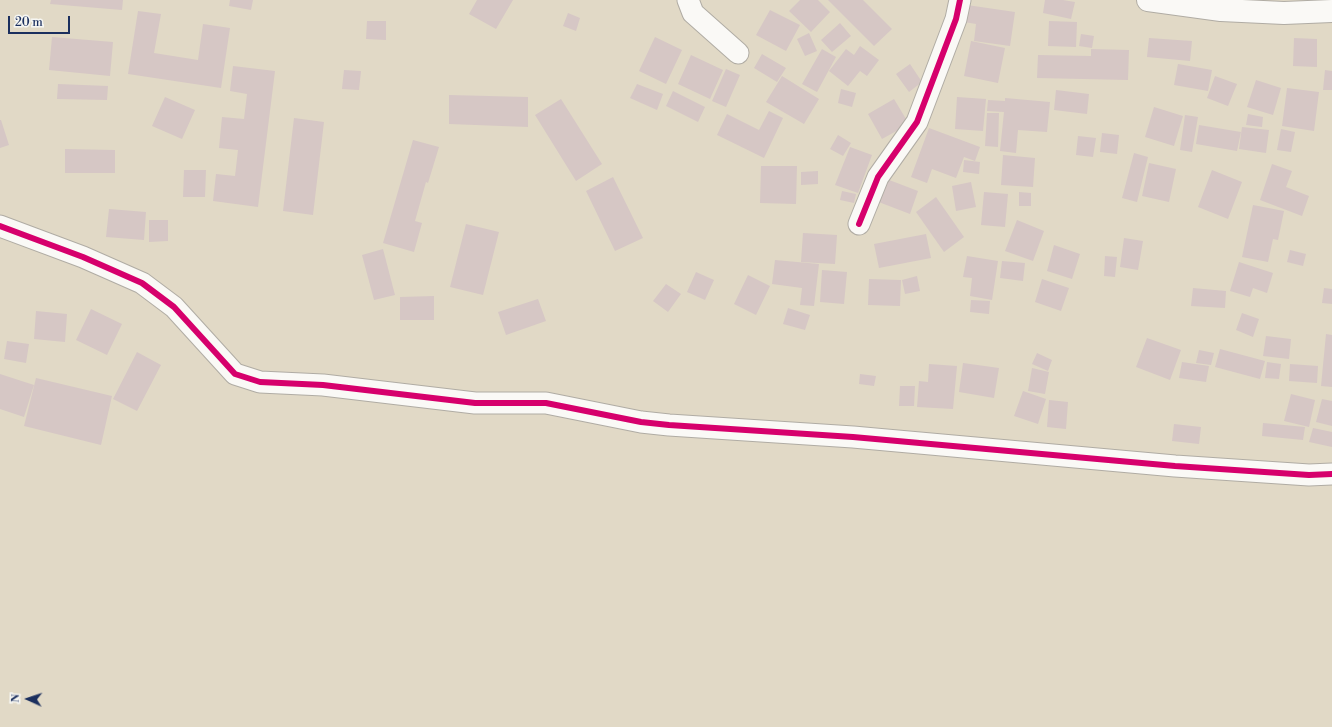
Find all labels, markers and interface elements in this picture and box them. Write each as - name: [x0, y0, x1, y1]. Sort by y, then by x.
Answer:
- scale bar: [10, 8, 72, 34]
- text: 20 m: [15, 15, 43, 30]
- north arrow: [8, 679, 48, 719]
- text: N: [9, 694, 23, 703]

